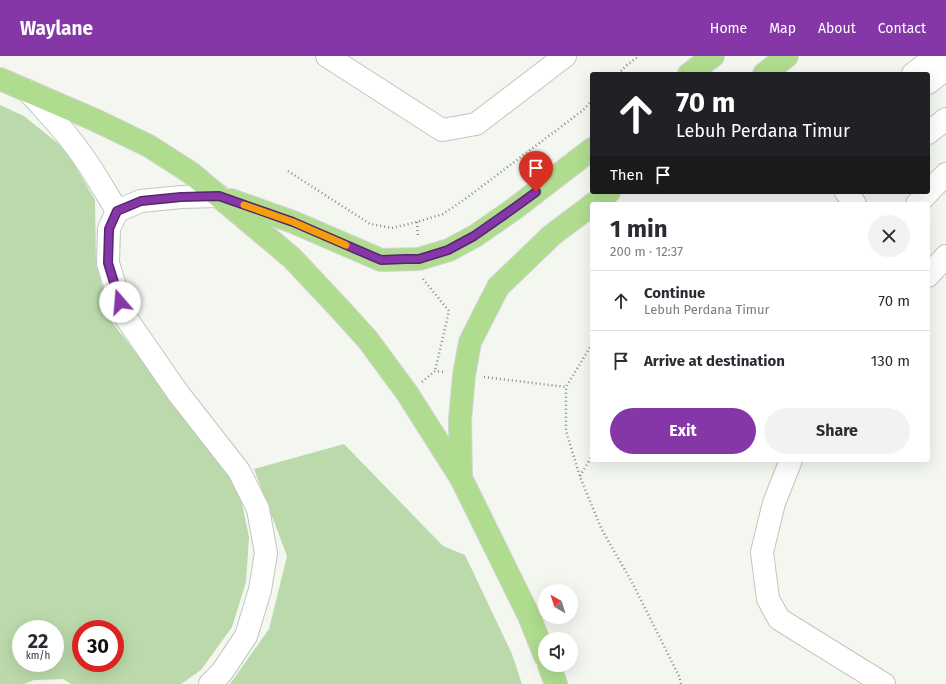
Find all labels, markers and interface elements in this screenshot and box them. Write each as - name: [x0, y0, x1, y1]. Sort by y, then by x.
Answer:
- text: Waylane: [20, 17, 93, 40]
- text: Home: [710, 20, 747, 37]
- text: Map: [769, 20, 796, 37]
- text: About: [818, 20, 856, 37]
- text: Contact: [878, 20, 926, 37]
- text: 70 m: [676, 86, 735, 119]
- icon: ahead: [610, 88, 662, 140]
- text: Lebuh Perdana Timur: [676, 120, 850, 142]
- pin: [519, 151, 553, 192]
- icon: arrive: [525, 157, 547, 179]
- icon: arrive: [652, 164, 674, 186]
- text: Then: [610, 166, 644, 184]
- text: 1 min: [610, 215, 668, 243]
- button: close: [868, 215, 910, 257]
- text: 200 m · 12:37: [610, 244, 683, 259]
- position arrow: [99, 281, 141, 323]
- text: Continue: [644, 284, 705, 302]
- icon: ahead: [610, 290, 632, 312]
- text: 70 m: [878, 292, 910, 310]
- text: Lebuh Perdana Timur: [644, 302, 770, 317]
- icon: arrive: [610, 350, 632, 372]
- text: Arrive at destination: [644, 352, 785, 370]
- text: 130 m: [871, 352, 910, 370]
- button: Exit: [610, 408, 756, 454]
- button: Share: [764, 408, 910, 454]
- north arrow: [538, 584, 578, 624]
- map controls: [538, 584, 578, 672]
- speed limit sign: 30: [72, 620, 124, 672]
- text: 22: [28, 629, 48, 653]
- button: sound: [538, 632, 578, 672]
- text: km/h: [26, 650, 50, 662]

